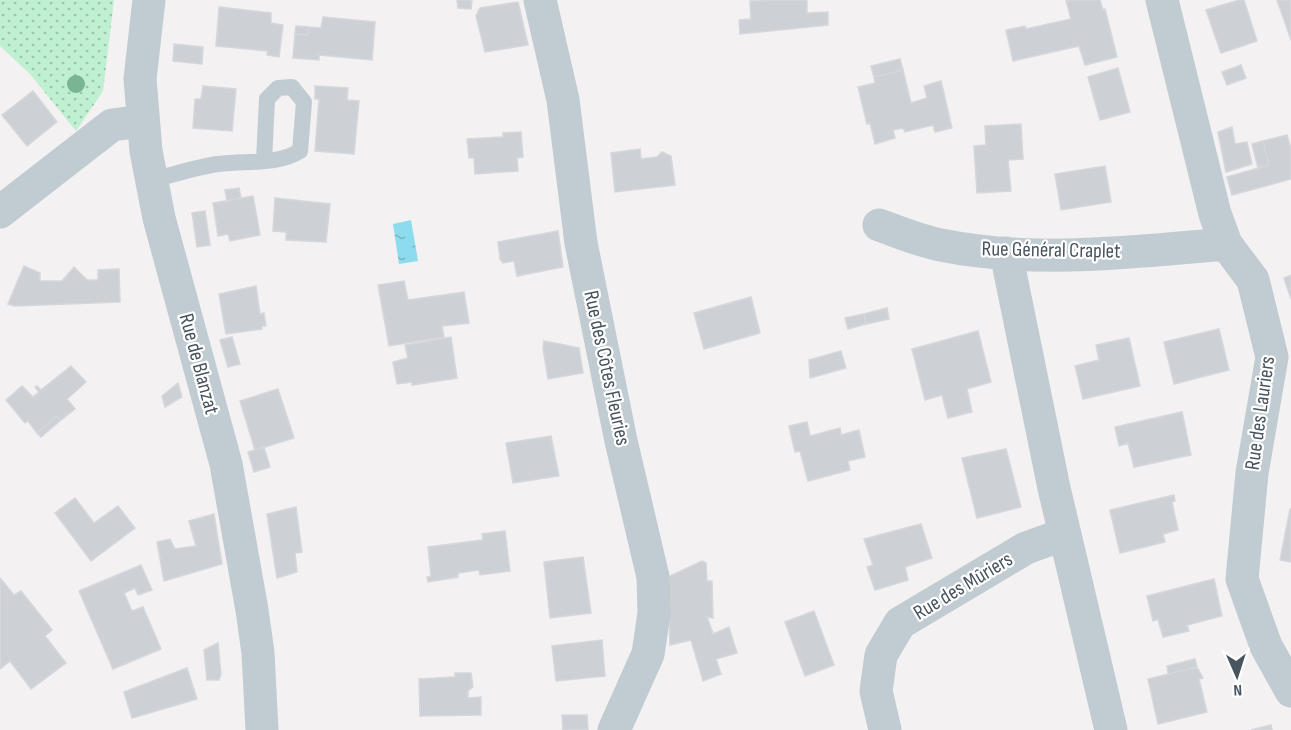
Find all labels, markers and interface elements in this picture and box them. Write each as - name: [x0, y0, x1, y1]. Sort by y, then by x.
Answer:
- street label: Rue Général Craplet: [981, 236, 1121, 264]
- street label: Rue des Côtes Fleuries: [578, 288, 636, 448]
- street label: Rue de Blanzat: [174, 311, 224, 417]
- street label: Rue des Lauriers: [1240, 355, 1280, 471]
- street label: Rue des Mûriers: [909, 547, 1017, 625]
- north arrow: [1207, 646, 1267, 706]
- text: N: [1233, 680, 1242, 699]

